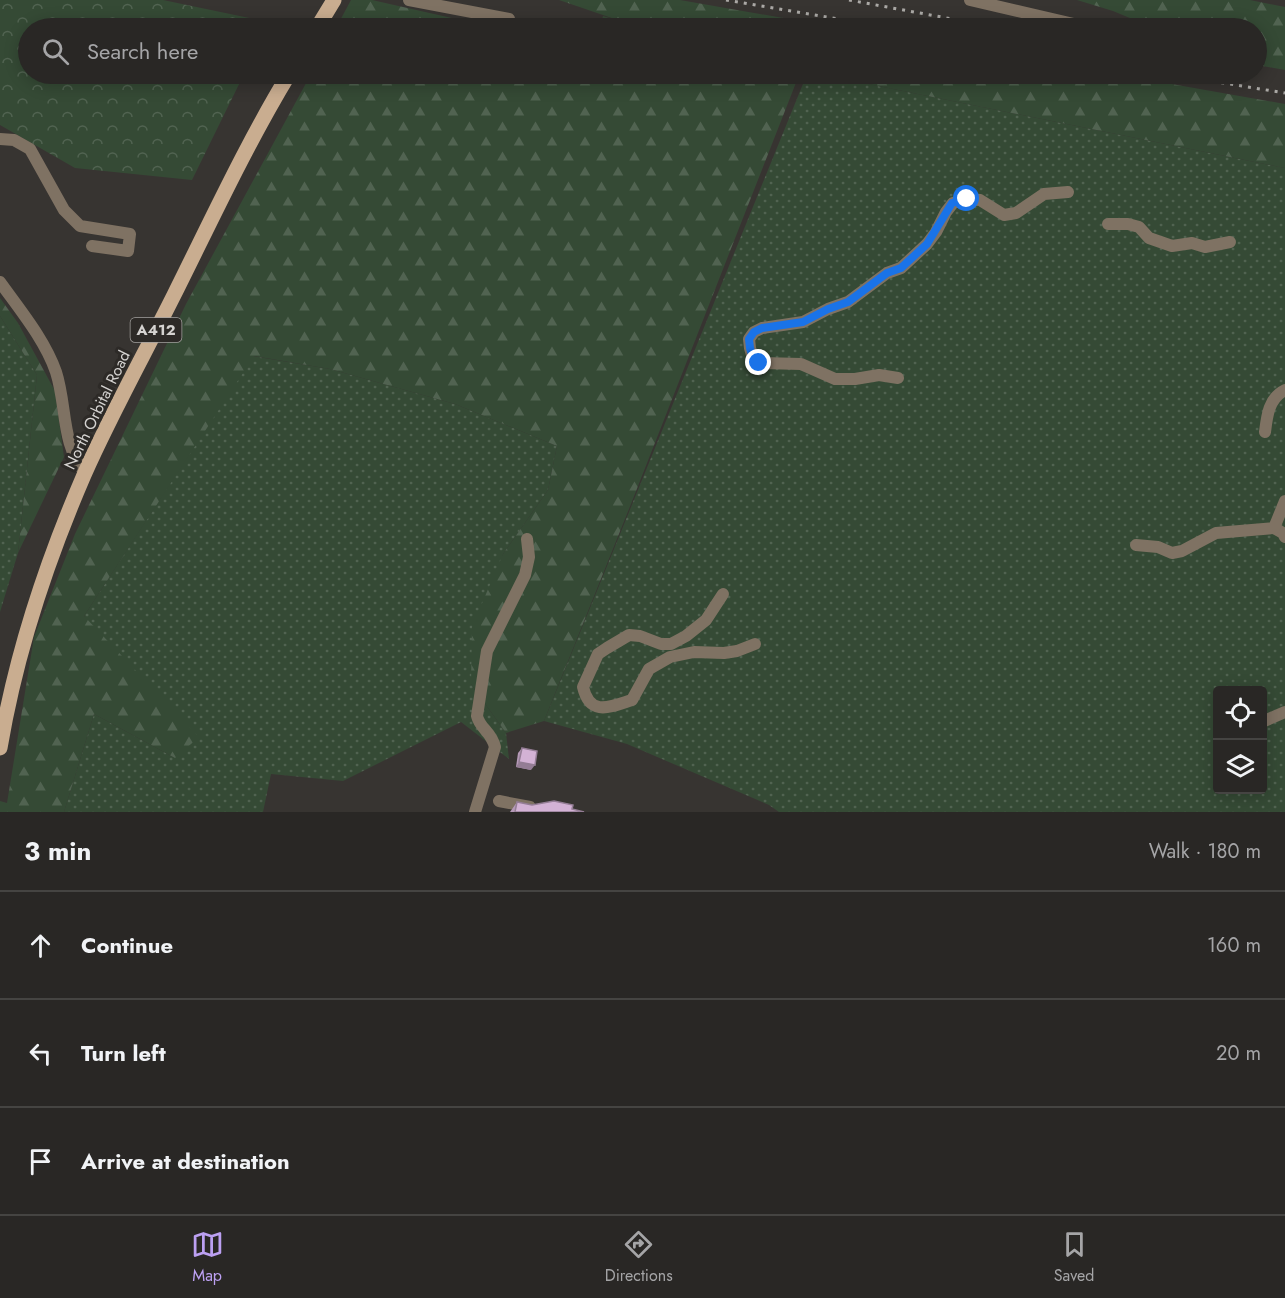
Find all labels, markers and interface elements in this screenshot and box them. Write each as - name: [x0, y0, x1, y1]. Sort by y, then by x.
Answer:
- search box: [18, 18, 1267, 84]
- icon: search: [39, 35, 72, 68]
- text: Search here: [87, 35, 198, 67]
- route start: [953, 185, 979, 211]
- road number: A412: [130, 318, 182, 342]
- street label: North Orbital Road: [58, 347, 136, 473]
- route end: [745, 349, 771, 375]
- map controls: [1213, 686, 1267, 794]
- button: locate: [1213, 686, 1267, 740]
- button: layers: [1213, 740, 1267, 794]
- text: 3 min: [24, 832, 91, 870]
- text: Walk · 180 m: [1149, 837, 1261, 866]
- icon: ahead: [24, 929, 57, 962]
- text: Continue: [81, 929, 173, 961]
- text: 160 m: [1207, 931, 1261, 960]
- icon: left: [24, 1037, 57, 1070]
- text: Turn left: [81, 1037, 166, 1069]
- text: 20 m: [1216, 1039, 1261, 1068]
- icon: arrive: [24, 1145, 57, 1178]
- text: Arrive at destination: [81, 1145, 290, 1177]
- tab: Map: [191, 1228, 224, 1287]
- tab: Directions: [605, 1228, 673, 1287]
- tab: Saved: [1054, 1228, 1094, 1287]

